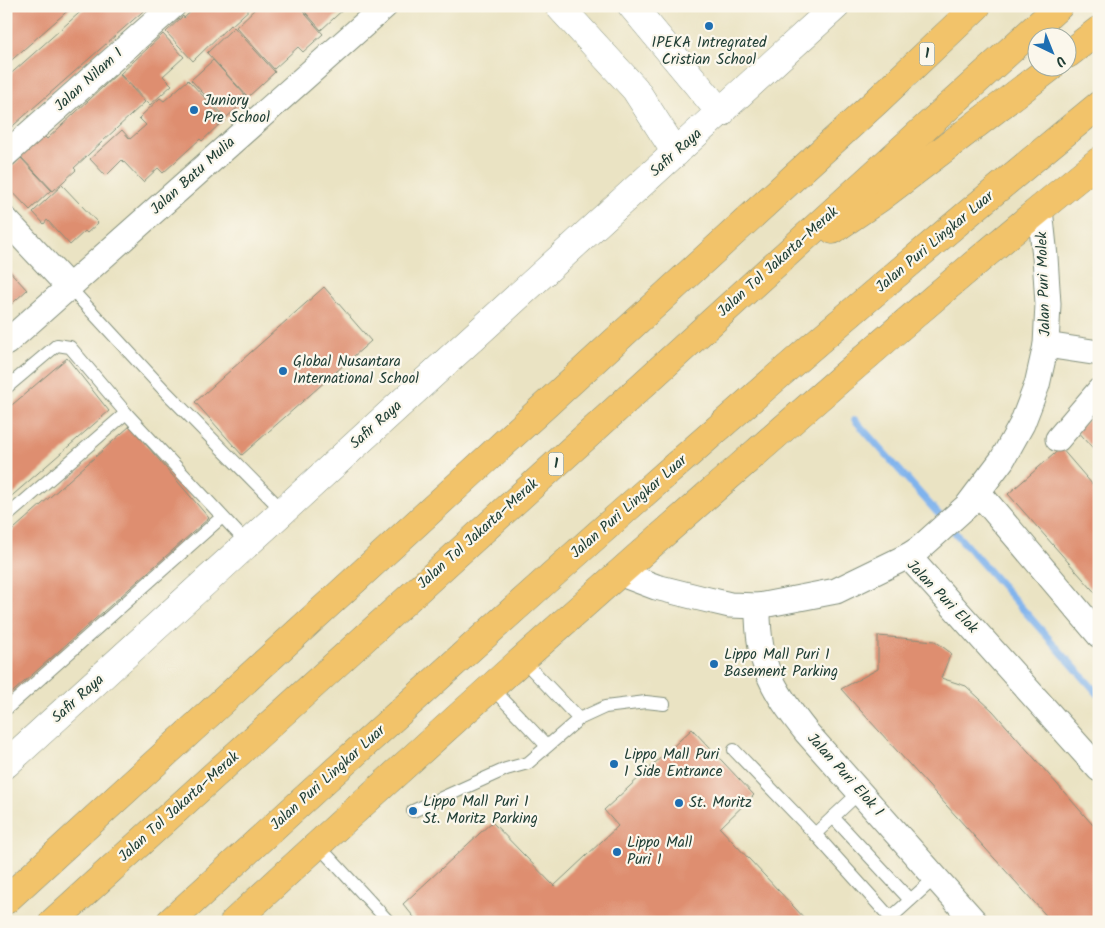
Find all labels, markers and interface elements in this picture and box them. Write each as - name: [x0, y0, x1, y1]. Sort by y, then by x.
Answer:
- marker: IPEKA Intregrated Cristian School: [703, 20, 715, 32]
- north arrow: [1028, 28, 1078, 78]
- place label: IPEKA Intregrated Cristian School: [652, 31, 767, 72]
- street label: Jalan Nilam I: [49, 42, 129, 118]
- road number: 1: [920, 42, 934, 66]
- text: U: [1049, 50, 1071, 72]
- place label: Juniory Pre School: [204, 89, 270, 130]
- marker: Juniory Pre School: [188, 104, 200, 116]
- street label: Safir Raya: [644, 123, 708, 183]
- street label: Jalan Batu Mulia: [145, 131, 241, 221]
- street label: Jalan Puri Lingkar Luar: [871, 185, 1000, 299]
- street label: Jalan Tol Jakarta–Merak: [712, 200, 845, 323]
- street label: Jalan Puri Molek: [1030, 230, 1058, 337]
- place label: Global Nusantara International School: [293, 350, 419, 391]
- marker: Global Nusantara International School: [277, 365, 289, 377]
- street label: Safir Raya: [344, 395, 408, 455]
- street label: Jalan Puri Lingkar Luar: [565, 449, 694, 565]
- road number: 1: [548, 452, 564, 476]
- street label: Jalan Tol Jakarta–Merak: [412, 472, 545, 595]
- street label: Jalan Puri Elok: [900, 555, 984, 640]
- place label: Lippo Mall Puri 1 Basement Parking: [724, 643, 838, 684]
- marker: Lippo Mall Puri 1 Basement Parking: [708, 658, 720, 670]
- street label: Safir Raya: [46, 669, 110, 729]
- street label: Jalan Puri Lingkar Luar: [265, 719, 392, 836]
- street label: Jalan Puri Elok 1: [801, 728, 889, 823]
- place label: Lippo Mall Puri 1 Side Entrance: [624, 743, 723, 784]
- street label: Jalan Tol Jakarta–Merak: [113, 745, 246, 868]
- marker: Lippo Mall Puri 1 Side Entrance: [608, 758, 620, 770]
- place label: Lippo Mall Puri 1 St. Moritz Parking: [423, 790, 538, 831]
- place label: St. Moritz: [689, 791, 752, 815]
- marker: St. Moritz: [673, 797, 685, 809]
- marker: Lippo Mall Puri 1 St. Moritz Parking: [407, 805, 419, 817]
- place label: Lippo Mall Puri 1: [627, 831, 692, 872]
- marker: Lippo Mall Puri 1: [611, 846, 623, 858]

